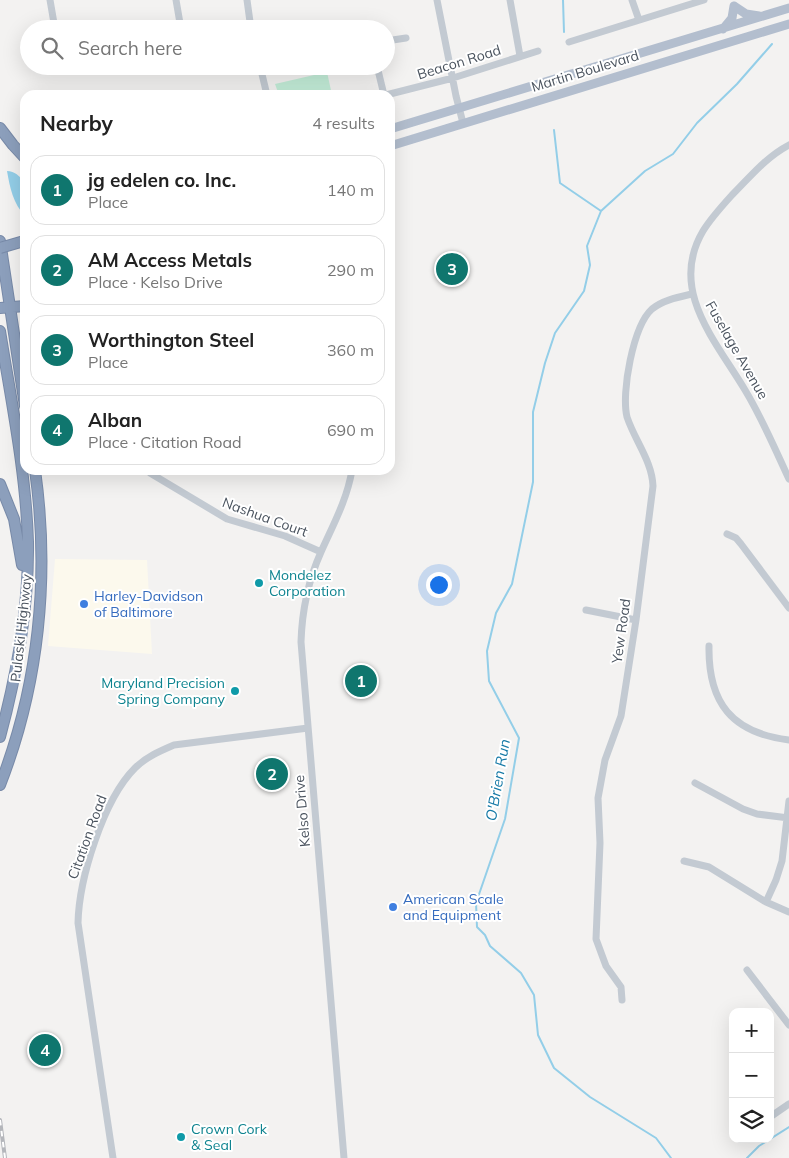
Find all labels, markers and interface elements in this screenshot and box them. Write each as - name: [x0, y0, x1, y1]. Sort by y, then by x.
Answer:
- search box: [20, 20, 395, 75]
- icon: search: [38, 34, 66, 62]
- text: Search here: [78, 36, 182, 60]
- street label: Beacon Road: [415, 41, 503, 83]
- street label: Martin Boulevard: [529, 46, 641, 96]
- text: Nearby: [40, 110, 113, 136]
- text: 4 results: [312, 113, 375, 133]
- text: jg edelen co. Inc.: [88, 168, 236, 192]
- text: 1: [52, 180, 62, 200]
- text: 140 m: [327, 180, 374, 200]
- text: Place: [88, 192, 128, 212]
- text: AM Access Metals: [88, 248, 252, 272]
- pin: 3: [436, 250, 468, 288]
- text: 2: [52, 260, 62, 280]
- text: 290 m: [327, 260, 374, 280]
- text: Place · Kelso Drive: [88, 272, 223, 292]
- street label: Fuselage Avenue: [702, 298, 772, 402]
- text: Worthington Steel: [88, 328, 254, 352]
- text: 3: [52, 340, 62, 360]
- text: 360 m: [327, 340, 374, 360]
- text: Place: [88, 352, 128, 372]
- text: Alban: [88, 408, 142, 432]
- text: 4: [52, 420, 62, 440]
- text: 690 m: [327, 420, 374, 440]
- text: Place · Citation Road: [88, 432, 242, 452]
- street label: Nashua Court: [220, 493, 310, 541]
- place label: Mondelez Corporation: [269, 566, 345, 600]
- your location: [426, 572, 452, 598]
- street label: Pulaski Highway: [6, 573, 36, 683]
- marker: Mondelez Corporation: [253, 577, 265, 589]
- place label: Harley-Davidson of Baltimore: [94, 587, 203, 621]
- marker: Harley-Davidson of Baltimore: [78, 598, 90, 610]
- street label: Yew Road: [607, 598, 634, 665]
- pin: 1: [345, 662, 377, 700]
- place label: Maryland Precision Spring Company: [101, 674, 226, 708]
- marker: Maryland Precision Spring Company: [229, 685, 241, 697]
- water label: O'Brien Run: [481, 737, 514, 822]
- pin: 2: [256, 755, 288, 793]
- street label: Kelso Drive: [290, 774, 314, 848]
- street label: Citation Road: [63, 792, 111, 882]
- place label: American Scale and Equipment: [403, 890, 504, 924]
- marker: American Scale and Equipment: [387, 901, 399, 913]
- map controls: [729, 1008, 774, 1143]
- button: +: [729, 1008, 774, 1053]
- pin: 4: [29, 1031, 61, 1069]
- button: −: [729, 1053, 774, 1098]
- button: layers: [729, 1098, 774, 1143]
- place label: Crown Cork & Seal: [191, 1120, 268, 1154]
- marker: Crown Cork & Seal: [175, 1131, 187, 1143]

